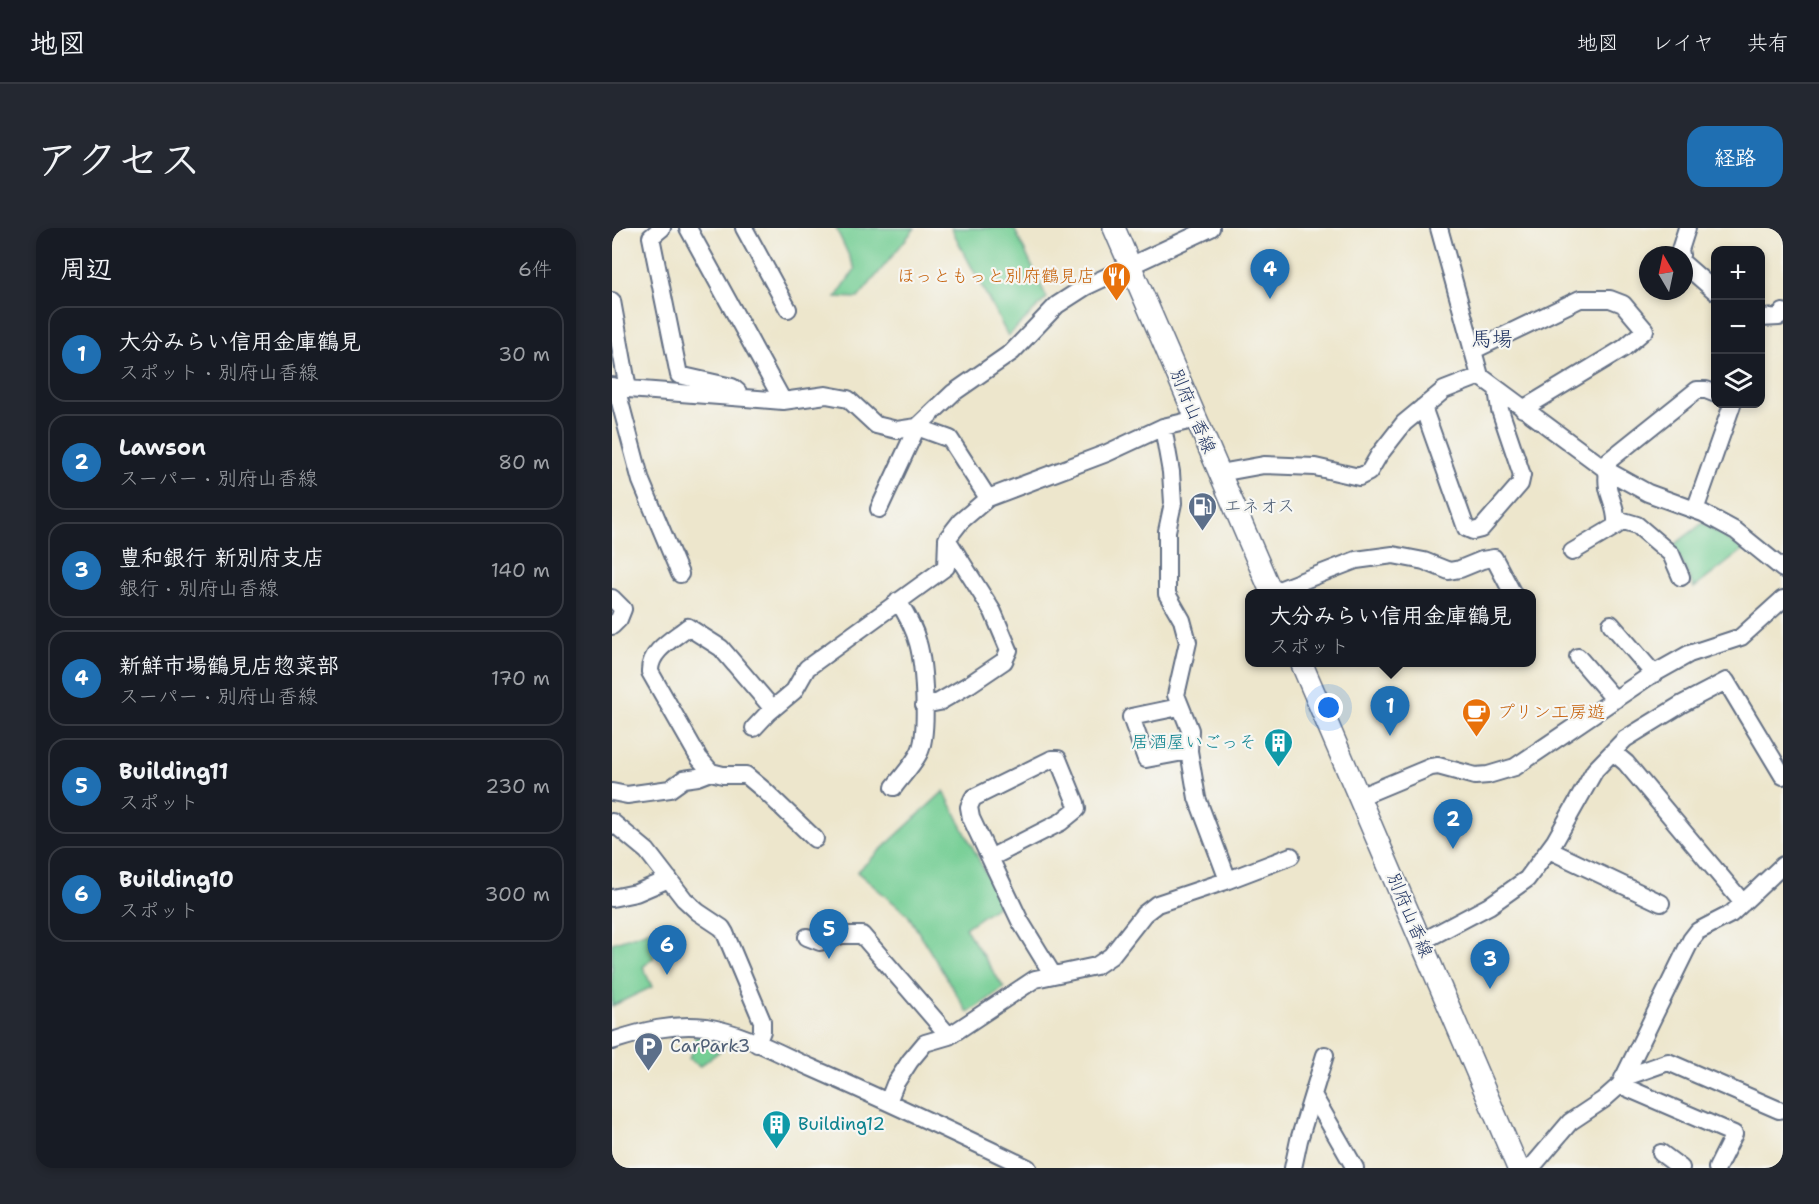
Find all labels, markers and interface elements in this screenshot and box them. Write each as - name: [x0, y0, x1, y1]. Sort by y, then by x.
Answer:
- text: 地図: [30, 24, 86, 62]
- text: 地図: [1577, 29, 1619, 57]
- text: レイヤ: [1652, 29, 1714, 57]
- text: 共有: [1747, 29, 1789, 57]
- button: 経路: [1687, 126, 1783, 187]
- text: アクセス: [36, 131, 201, 187]
- north arrow: [1639, 246, 1693, 300]
- map controls: [1711, 246, 1765, 408]
- button: +: [1711, 246, 1765, 300]
- pin: 4: [1250, 250, 1290, 299]
- text: 周辺: [60, 251, 112, 286]
- text: 6件: [518, 256, 552, 282]
- restaurant icon: ほっともっと別府鶴見店: [1100, 260, 1132, 302]
- place label: ほっともっと別府鶴見店: [897, 264, 1095, 288]
- button: −: [1711, 300, 1765, 354]
- district label: 馬場: [1471, 325, 1513, 353]
- text: 大分みらい信用金庫鶴見: [119, 327, 361, 356]
- text: 1: [77, 341, 86, 367]
- text: 30 m: [498, 341, 550, 367]
- button: layers: [1711, 354, 1765, 408]
- text: スポット · 別府山香線: [119, 359, 318, 385]
- street label: 別府山香線: [1164, 365, 1222, 457]
- text: Lawson: [119, 433, 206, 462]
- text: 2: [75, 449, 89, 475]
- text: 80 m: [498, 449, 550, 475]
- text: スーパー · 別府山香線: [119, 465, 317, 491]
- fuel station icon: エネオス: [1187, 490, 1219, 532]
- place label: エネオス: [1224, 494, 1295, 518]
- text: 豊和銀行 新別府支店: [119, 543, 325, 572]
- text: 3: [75, 557, 89, 583]
- text: 140 m: [491, 557, 550, 583]
- text: 銀行 · 別府山香線: [119, 575, 278, 601]
- popup: [1245, 589, 1536, 667]
- text: 大分みらい信用金庫鶴見: [1269, 601, 1512, 630]
- text: スポット: [1269, 633, 1349, 659]
- text: 新鮮市場鶴見店惣菜部: [119, 651, 339, 680]
- text: 4: [75, 665, 89, 691]
- text: 170 m: [491, 665, 550, 691]
- text: スーパー · 別府山香線: [119, 683, 317, 709]
- pin: 1: [1370, 686, 1410, 736]
- your location: [1314, 693, 1343, 722]
- cafe icon: プリン工房遊: [1460, 696, 1492, 738]
- place label: プリン工房遊: [1497, 700, 1605, 724]
- building icon: 居酒屋いごっそ: [1262, 726, 1294, 768]
- place label: 居酒屋いごっそ: [1131, 730, 1257, 754]
- text: Building11: [119, 757, 229, 786]
- text: 5: [75, 773, 88, 799]
- text: 230 m: [485, 773, 550, 799]
- text: スポット: [119, 789, 199, 815]
- pin: 2: [1434, 800, 1472, 849]
- text: Building10: [119, 865, 234, 894]
- street label: 別府山香線: [1381, 869, 1439, 961]
- text: 6: [75, 881, 89, 907]
- text: 300 m: [484, 881, 550, 907]
- text: スポット: [119, 897, 199, 923]
- pin: 5: [810, 910, 848, 959]
- pin: 6: [648, 926, 686, 975]
- pin: 3: [1470, 940, 1510, 989]
- parking icon: CarPark3: [633, 1030, 665, 1072]
- place label: CarPark3: [670, 1034, 750, 1058]
- building icon: Building12: [761, 1108, 793, 1150]
- place label: Building12: [798, 1112, 885, 1136]

